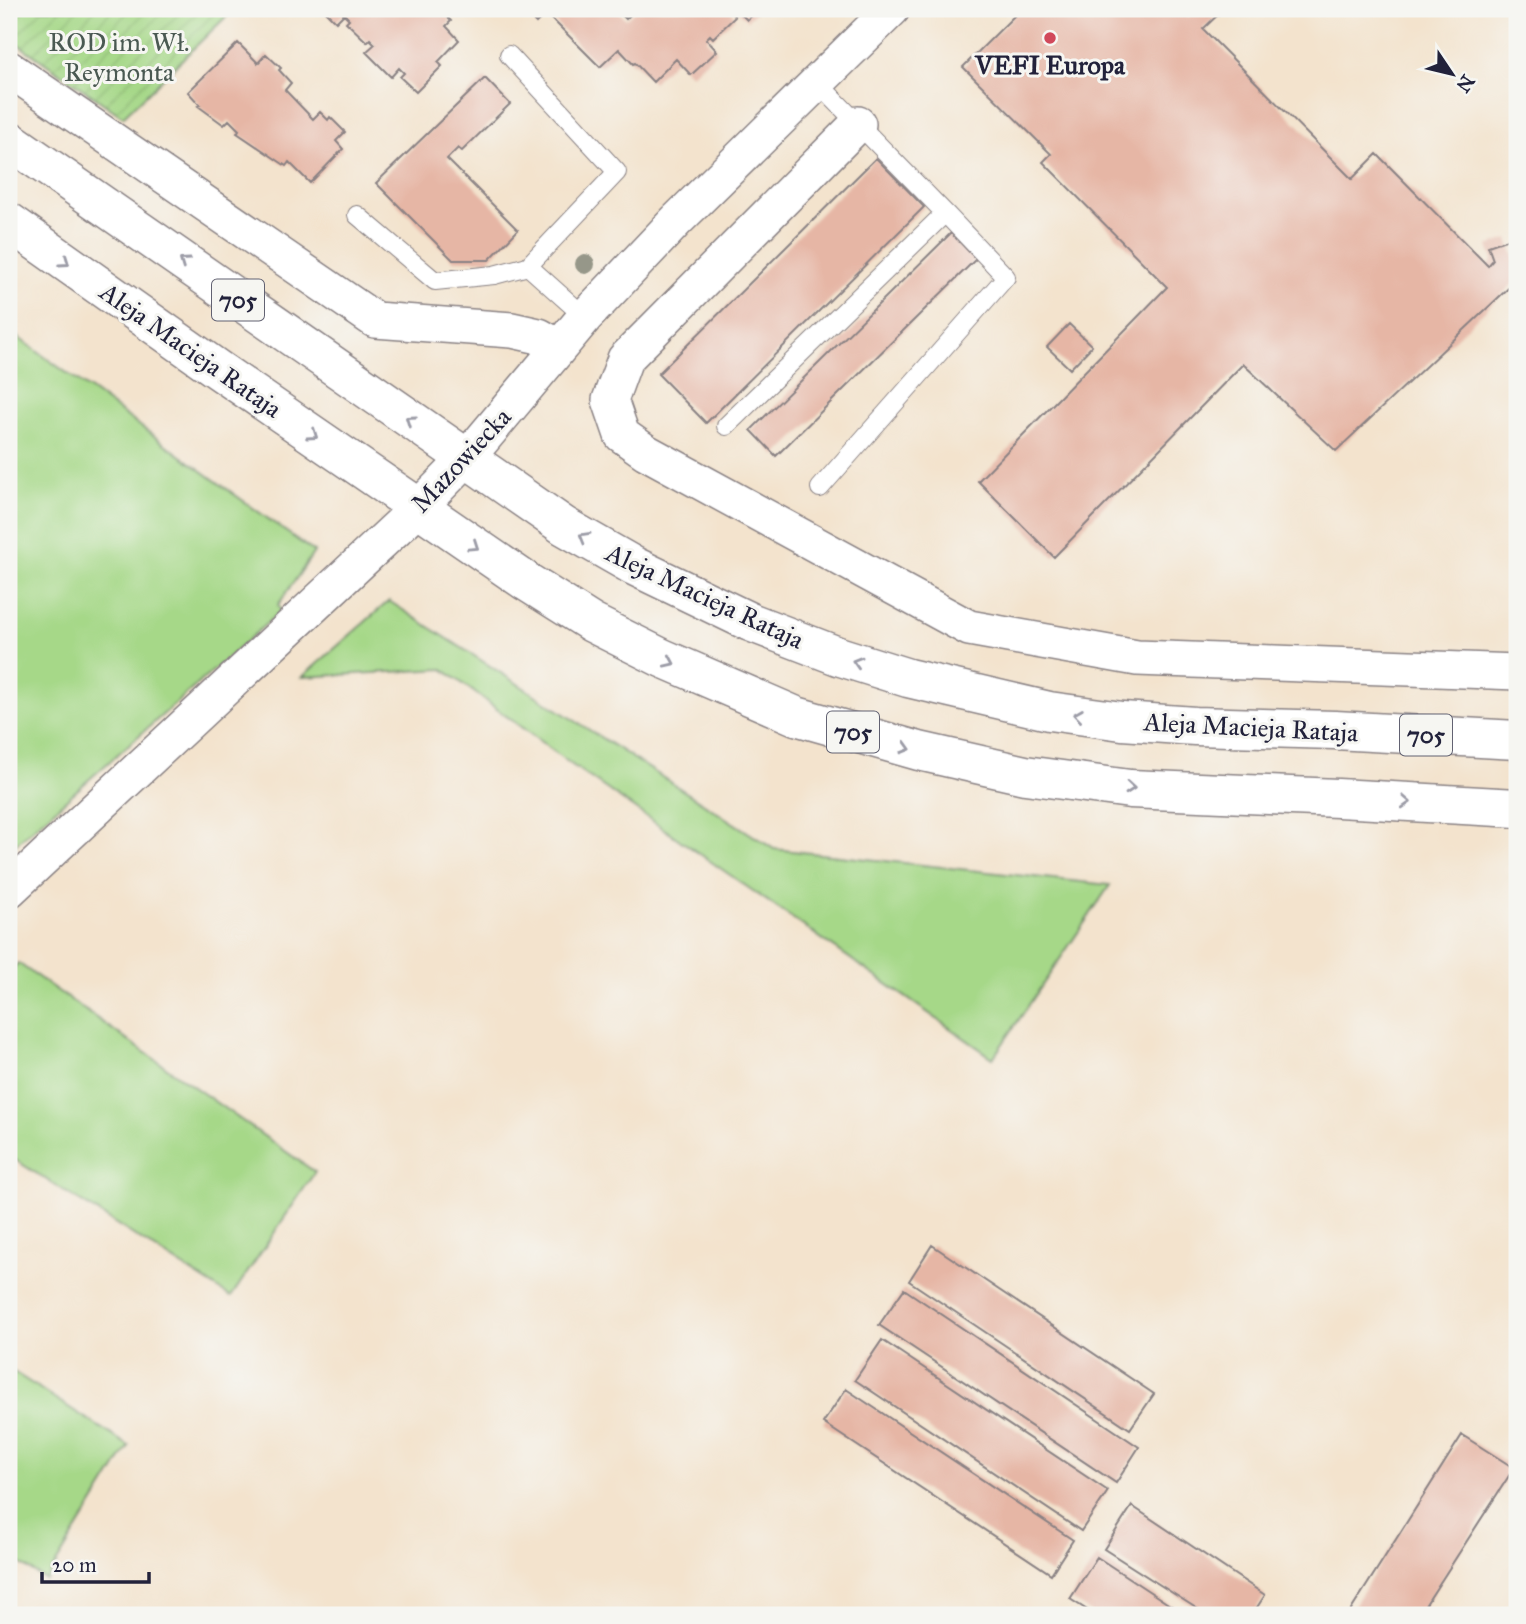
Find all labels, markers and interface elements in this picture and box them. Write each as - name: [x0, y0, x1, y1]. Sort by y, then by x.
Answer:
- park label: ROD im. Wł. Reymonta: [48, 26, 190, 88]
- marker: VEFI Europa: [1042, 30, 1058, 46]
- north arrow: [1418, 38, 1488, 108]
- place label: VEFI Europa: [974, 49, 1126, 81]
- text: N: [1451, 70, 1480, 97]
- one-way arrow: [57, 254, 70, 266]
- one-way arrow: [179, 258, 192, 270]
- street label: Aleja Macieja Rataja: [93, 275, 288, 425]
- road number: 705: [212, 279, 264, 320]
- street label: Mazowiecka: [404, 401, 518, 519]
- one-way arrow: [405, 415, 418, 428]
- one-way arrow: [305, 427, 318, 439]
- one-way arrow: [578, 532, 591, 545]
- street label: Aleja Macieja Rataja: [600, 536, 809, 656]
- one-way arrow: [466, 538, 479, 551]
- one-way arrow: [663, 654, 675, 668]
- one-way arrow: [851, 656, 864, 670]
- street label: Aleja Macieja Rataja: [1142, 705, 1359, 749]
- one-way arrow: [1072, 707, 1084, 722]
- road number: 705: [827, 712, 879, 752]
- road number: 705: [1400, 714, 1452, 756]
- one-way arrow: [900, 739, 912, 754]
- one-way arrow: [1125, 780, 1136, 795]
- one-way arrow: [1401, 794, 1412, 809]
- scale bar: [42, 1540, 149, 1584]
- text: 20 m: [52, 1552, 97, 1578]

